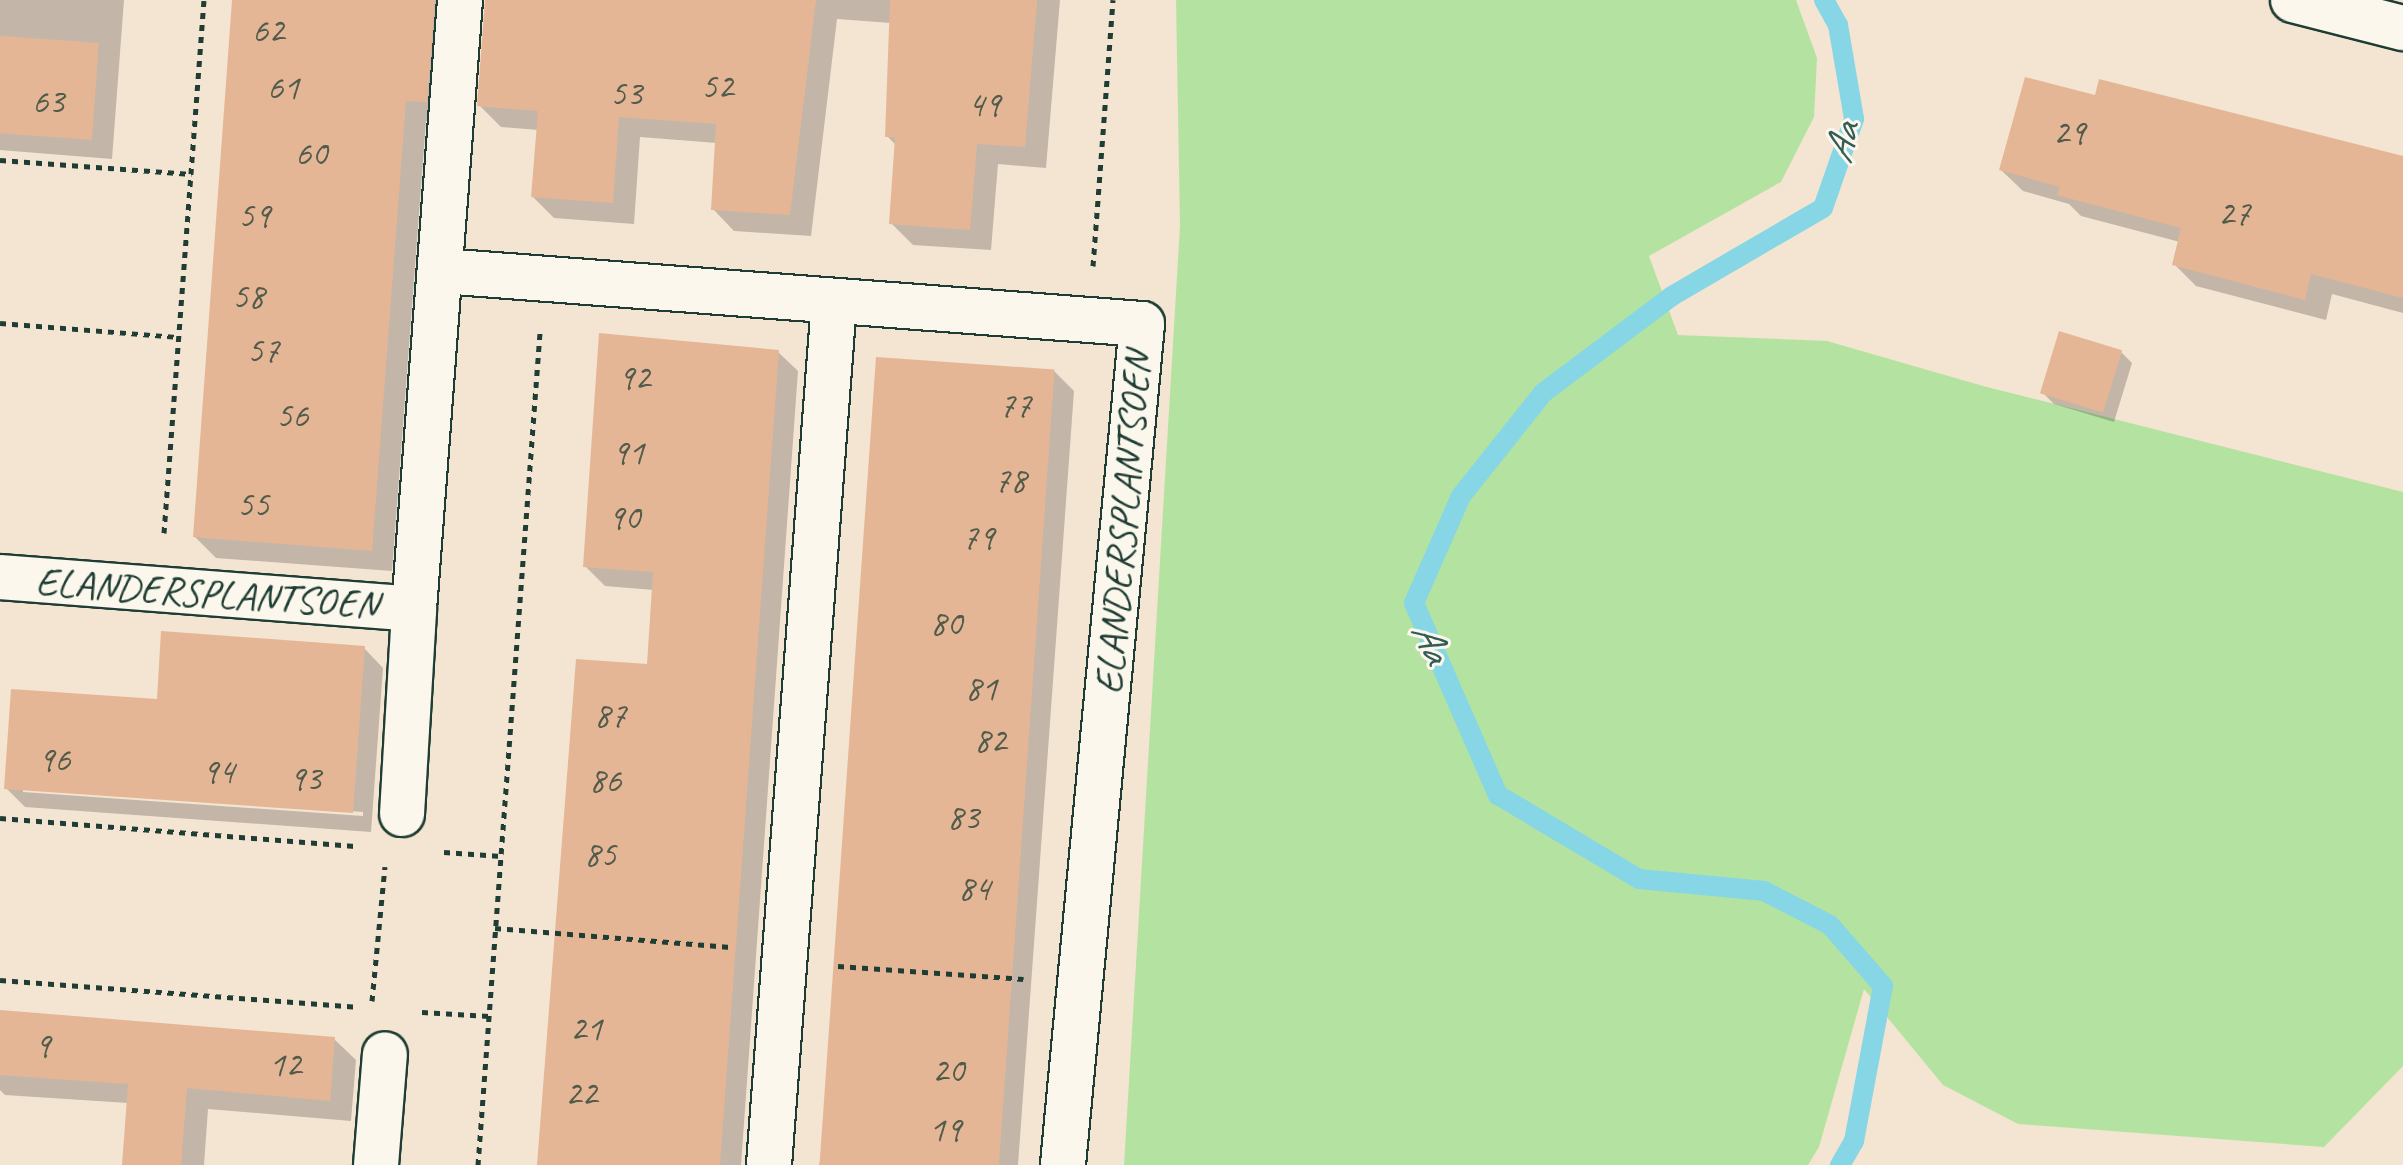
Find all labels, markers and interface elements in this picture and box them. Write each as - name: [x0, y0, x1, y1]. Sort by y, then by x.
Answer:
- house number: 62: [252, 9, 284, 53]
- house number: 52: [701, 65, 733, 109]
- house number: 61: [267, 66, 299, 110]
- house number: 53: [610, 72, 642, 116]
- house number: 63: [32, 80, 64, 124]
- house number: 49: [968, 83, 1000, 127]
- house number: 29: [2053, 111, 2085, 155]
- water label: Aa: [1813, 118, 1871, 168]
- house number: 60: [295, 132, 327, 176]
- house number: 27: [2218, 192, 2250, 236]
- house number: 59: [238, 194, 270, 238]
- house number: 58: [232, 275, 264, 319]
- house number: 57: [247, 329, 279, 373]
- street label: ELANDERSPLANTSOEN: [1084, 350, 1162, 696]
- house number: 92: [618, 356, 650, 400]
- house number: 77: [999, 384, 1031, 428]
- house number: 56: [276, 394, 308, 438]
- house number: 91: [612, 431, 644, 475]
- house number: 78: [994, 459, 1026, 503]
- house number: 55: [237, 483, 269, 527]
- house number: 90: [608, 496, 640, 540]
- house number: 79: [962, 516, 994, 560]
- street label: ELANDERSPLANTSOEN: [34, 557, 380, 629]
- house number: 80: [930, 602, 962, 646]
- water label: Aa: [1400, 614, 1462, 670]
- house number: 81: [965, 667, 997, 711]
- house number: 87: [594, 694, 626, 738]
- house number: 82: [974, 719, 1006, 763]
- house number: 96: [38, 738, 70, 782]
- house number: 94: [202, 750, 234, 794]
- house number: 93: [289, 757, 321, 801]
- house number: 86: [589, 759, 621, 803]
- house number: 83: [947, 796, 979, 840]
- house number: 85: [584, 833, 616, 877]
- house number: 84: [958, 867, 990, 911]
- house number: 21: [570, 1007, 602, 1051]
- house number: 9: [34, 1024, 50, 1068]
- house number: 12: [269, 1043, 301, 1087]
- house number: 20: [932, 1049, 964, 1093]
- house number: 22: [565, 1072, 597, 1116]
- house number: 19: [929, 1108, 961, 1152]

